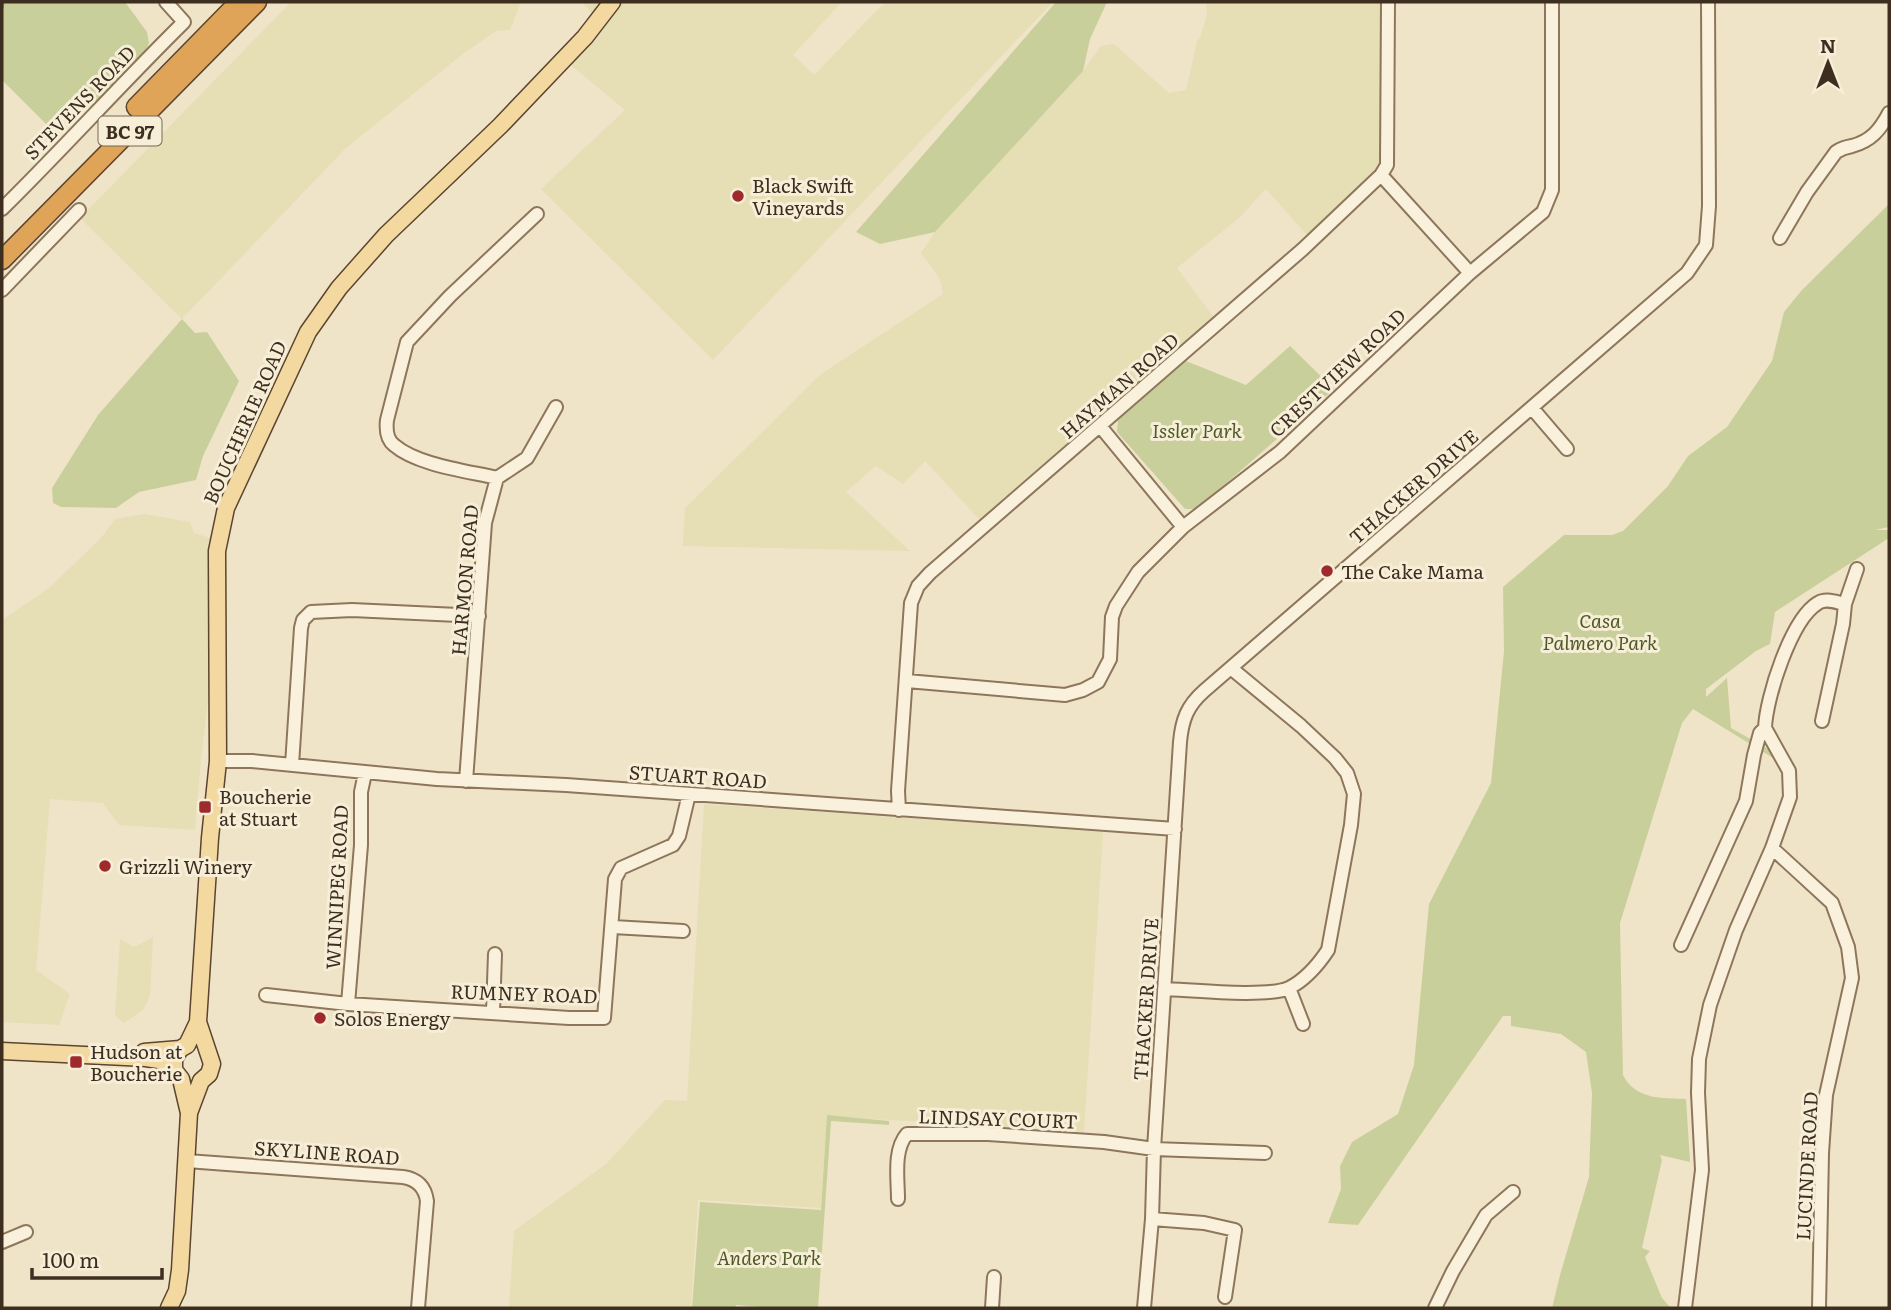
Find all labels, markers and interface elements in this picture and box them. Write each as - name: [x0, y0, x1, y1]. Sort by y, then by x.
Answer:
- north arrow: [1793, 28, 1863, 98]
- text: N: [1820, 31, 1836, 59]
- street label: STEVENS ROAD: [17, 39, 141, 165]
- road number: BC 97: [99, 116, 162, 146]
- place label: Black Swift Vineyards: [752, 171, 854, 221]
- marker: Black Swift Vineyards: [730, 188, 746, 204]
- street label: CRESTVIEW ROAD: [1262, 301, 1412, 443]
- street label: HAYMAN ROAD: [1054, 326, 1184, 444]
- street label: BOUCHERIE ROAD: [195, 336, 293, 508]
- park label: Issler Park: [1152, 416, 1243, 444]
- street label: THACKER DRIVE: [1342, 422, 1484, 550]
- street label: HARMON ROAD: [443, 503, 485, 657]
- place label: The Cake Mama: [1341, 557, 1485, 585]
- marker: The Cake Mama: [1319, 563, 1335, 579]
- park label: Casa Palmero Park: [1542, 606, 1658, 656]
- street label: STUART ROAD: [628, 757, 768, 795]
- place label: Boucherie at Stuart: [219, 782, 311, 832]
- marker: Boucherie at Stuart: [197, 799, 213, 815]
- street label: WINNIPEG ROAD: [318, 804, 354, 970]
- place label: Grizzli Winery: [119, 852, 252, 880]
- marker: Grizzli Winery: [97, 858, 113, 874]
- street label: THACKER DRIVE: [1125, 917, 1165, 1081]
- street label: RUMNEY ROAD: [450, 976, 598, 1010]
- place label: Solos Energy: [334, 1004, 450, 1032]
- marker: Solos Energy: [312, 1010, 328, 1026]
- place label: Hudson at Boucherie: [90, 1037, 183, 1087]
- marker: Hudson at Boucherie: [68, 1054, 84, 1070]
- street label: LUCINDE ROAD: [1788, 1091, 1824, 1241]
- street label: LINDSAY COURT: [918, 1101, 1078, 1135]
- street label: SKYLINE ROAD: [253, 1133, 401, 1171]
- scale bar: [32, 1236, 161, 1280]
- text: 100 m: [42, 1243, 99, 1274]
- park label: Anders Park: [717, 1243, 822, 1271]

